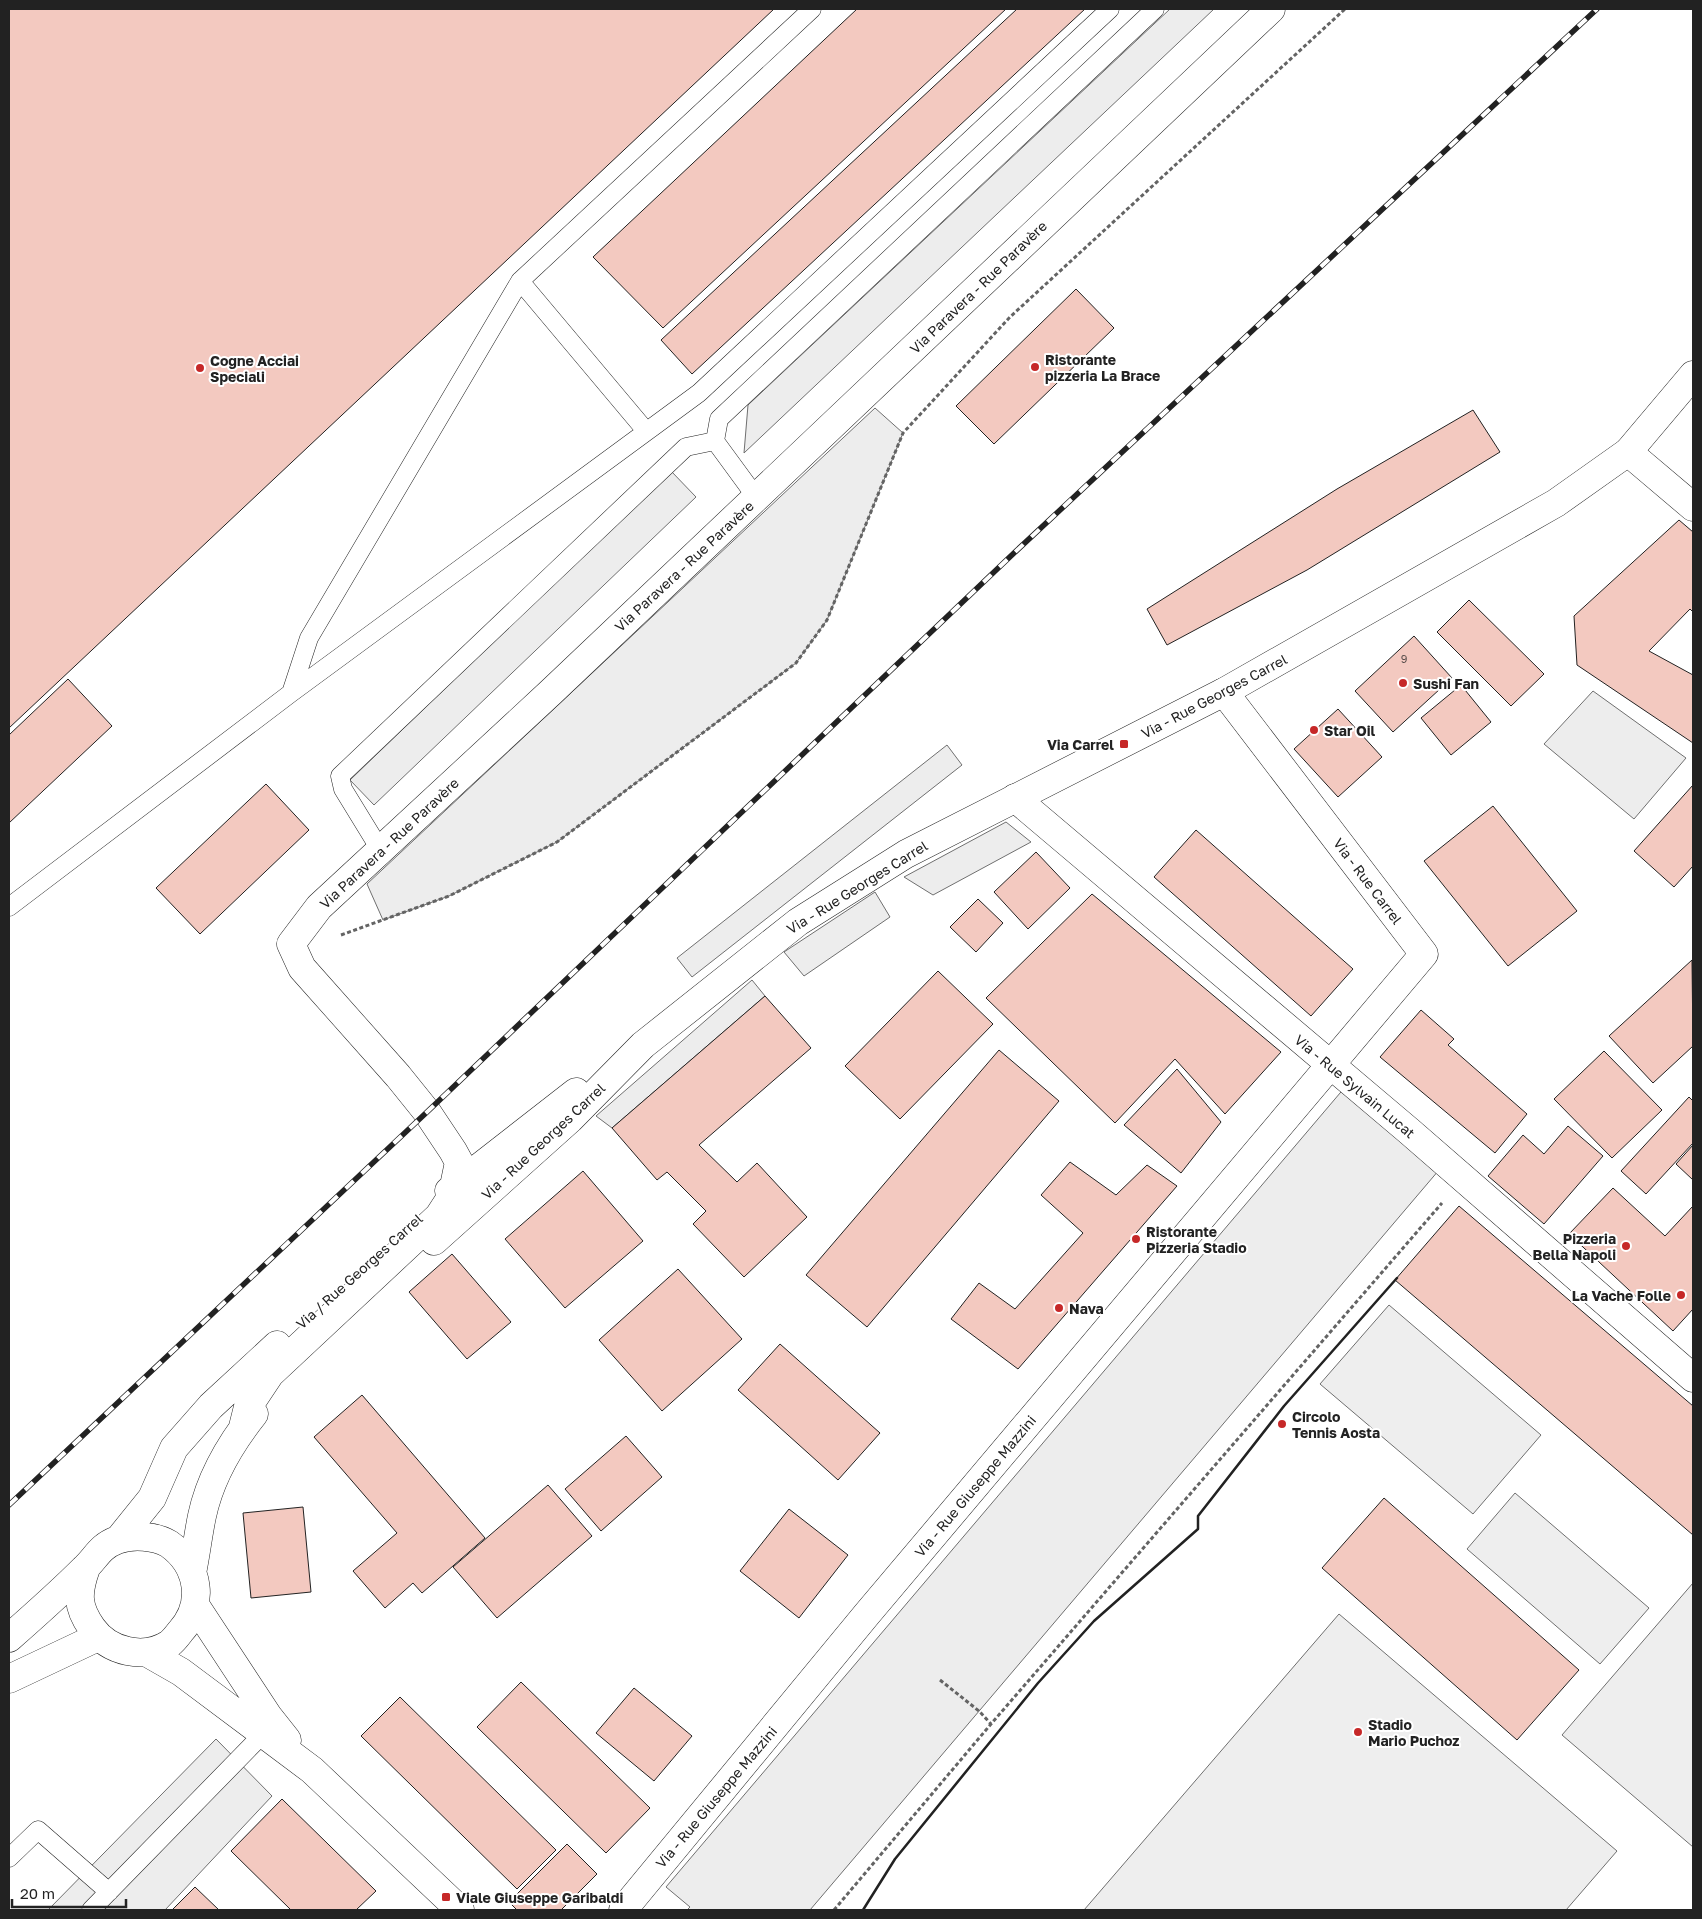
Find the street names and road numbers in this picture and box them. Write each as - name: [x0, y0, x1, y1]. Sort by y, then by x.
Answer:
- street label: Via Paravera - Rue Paravère: [906, 217, 1050, 357]
- street label: Via Paravera - Rue Paravère: [611, 497, 757, 635]
- street label: Via - Rue Georges Carrel: [1138, 650, 1290, 742]
- street label: Via Paravera - Rue Paravère: [316, 774, 462, 912]
- street label: Via - Rue Carrel: [1330, 835, 1406, 927]
- street label: Via - Rue Georges Carrel: [783, 837, 931, 937]
- street label: Via - Rue Sylvain Lucat: [1291, 1031, 1419, 1141]
- street label: Via - Rue Georges Carrel: [478, 1079, 608, 1203]
- street label: Via / Rue Georges Carrel: [292, 1210, 426, 1332]
- street label: Via - Rue Giuseppe Mazzini: [911, 1412, 1039, 1560]
- street label: Via - Rue Giuseppe Mazzini: [652, 1723, 780, 1871]

